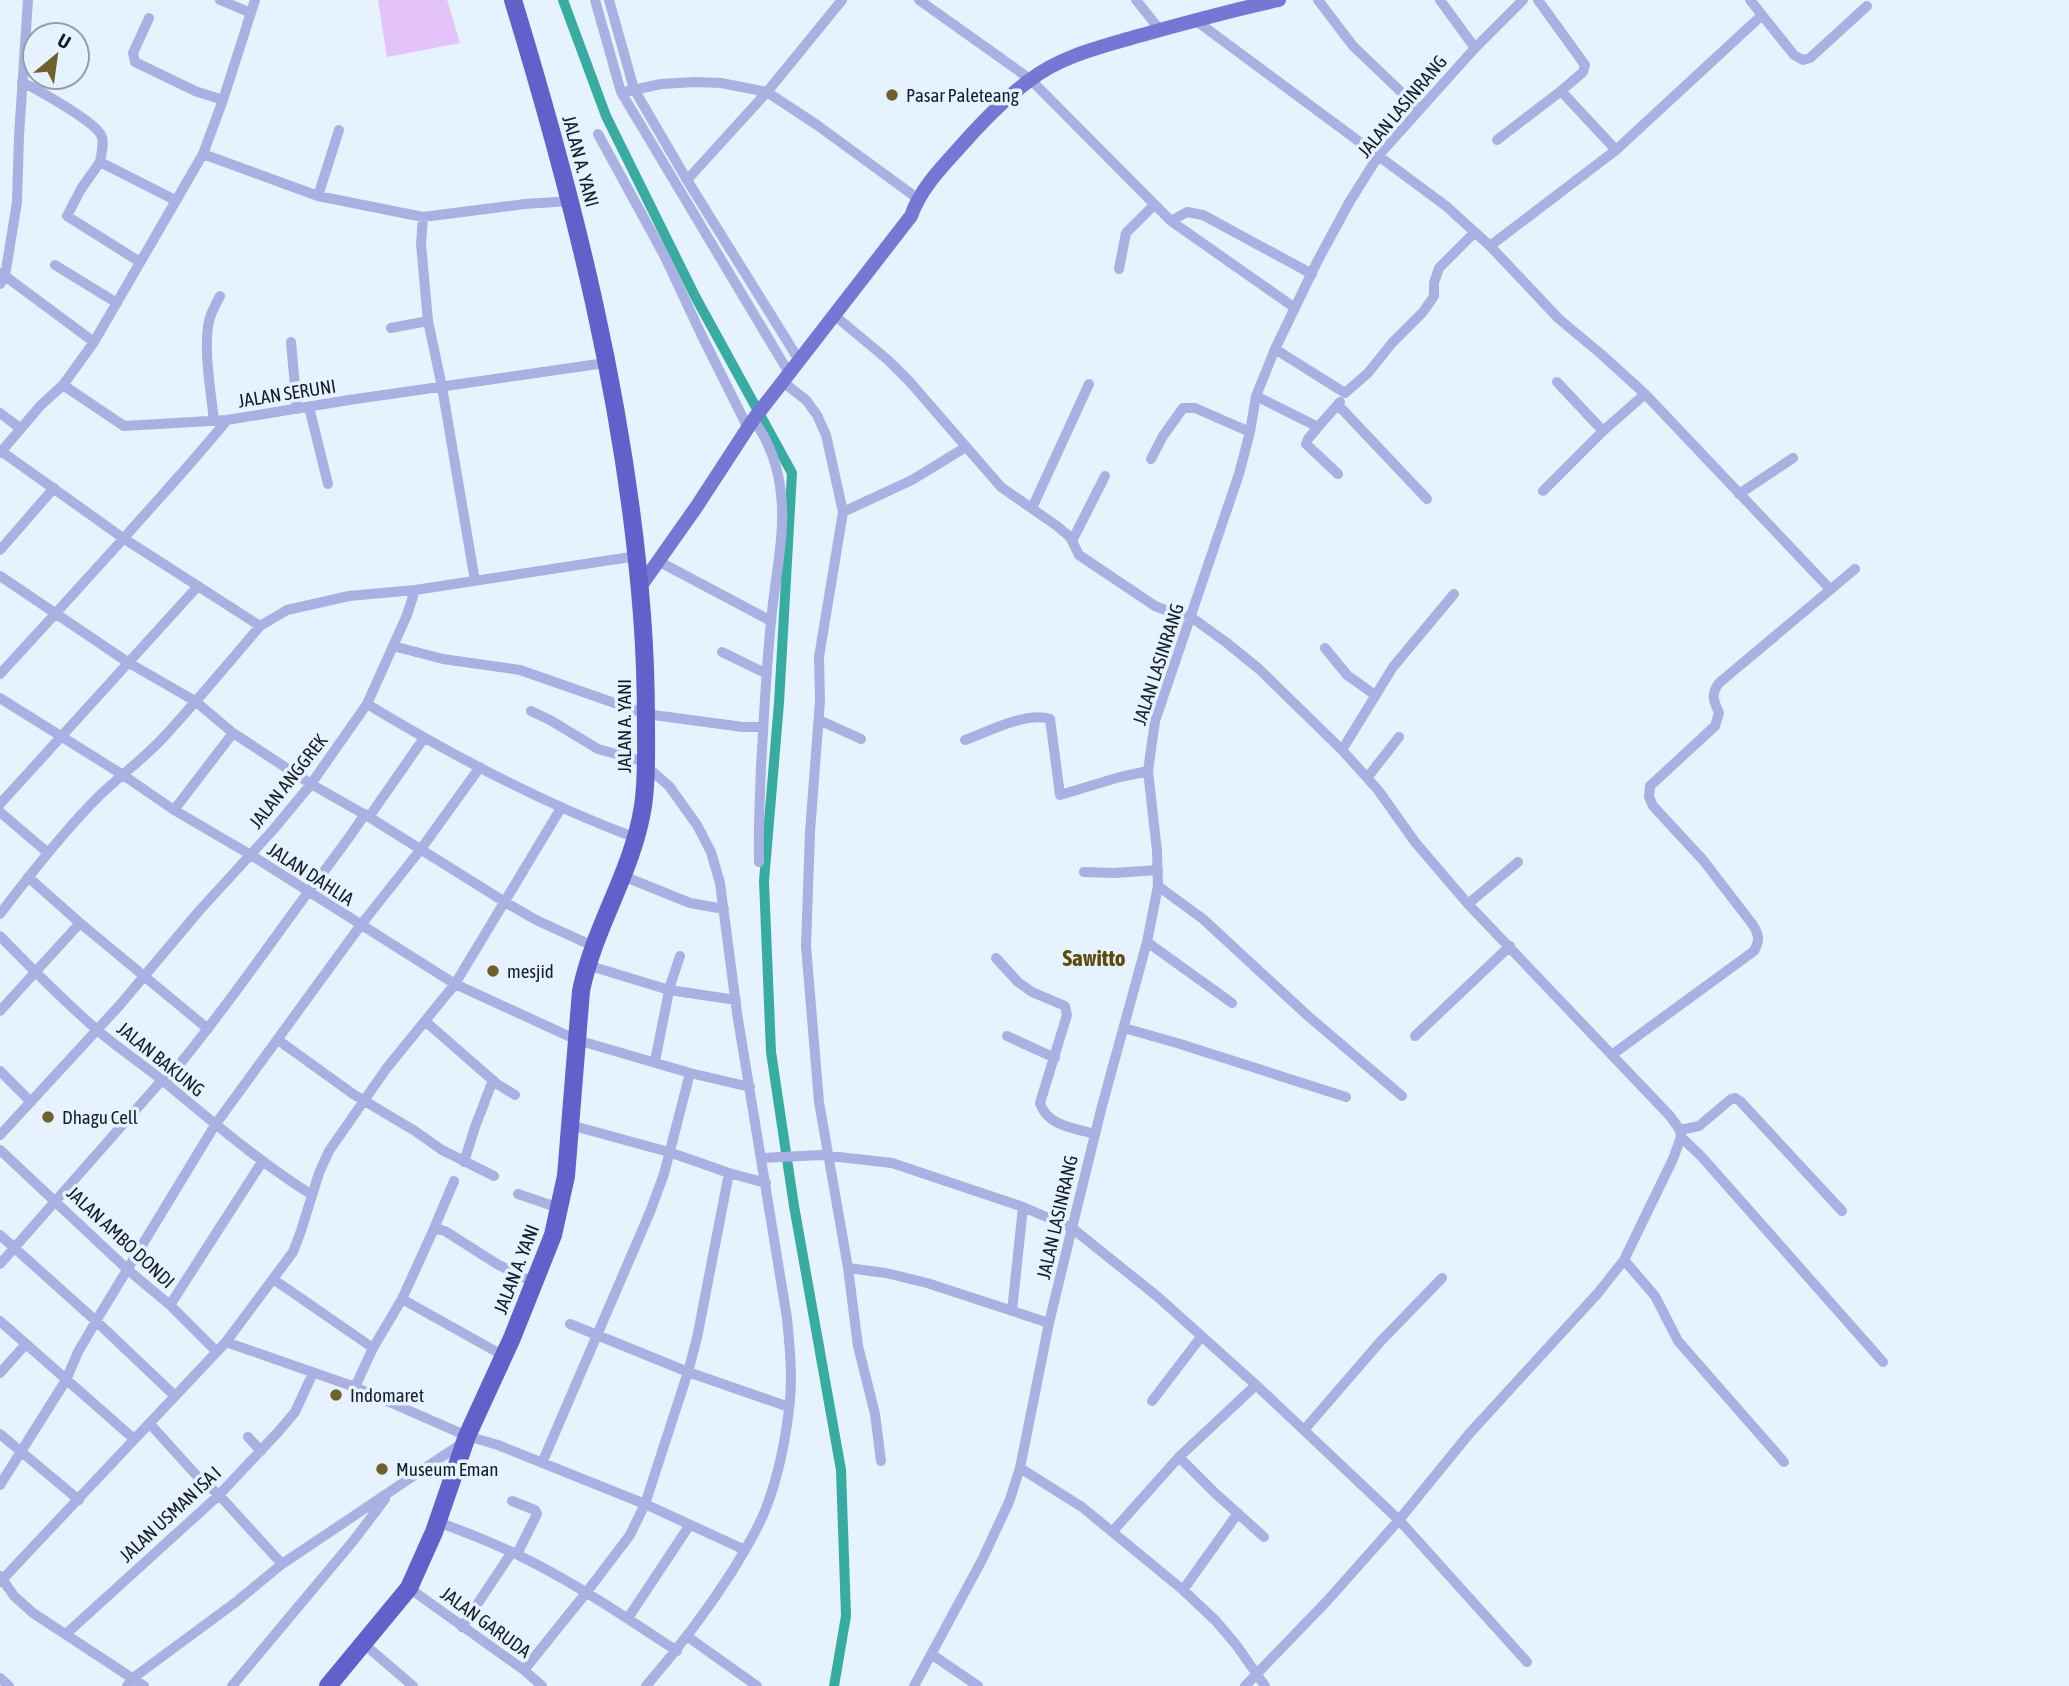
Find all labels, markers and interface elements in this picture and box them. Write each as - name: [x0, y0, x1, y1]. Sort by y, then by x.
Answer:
- north arrow: [21, 21, 91, 91]
- text: U: [54, 29, 74, 53]
- street label: JALAN LASINRANG: [1353, 50, 1451, 162]
- place label: Pasar Paleteang: [906, 84, 1020, 106]
- marker: Pasar Paleteang: [884, 87, 900, 103]
- street label: JALAN A. YANI: [558, 113, 604, 209]
- street label: JALAN SERUNI: [237, 374, 337, 412]
- street label: JALAN LASINRANG: [1128, 600, 1188, 728]
- street label: JALAN A. YANI: [613, 679, 635, 773]
- street label: JALAN ANGGREK: [244, 729, 332, 832]
- street label: JALAN DAHLIA: [264, 838, 359, 910]
- district label: Sawitto: [1062, 945, 1126, 971]
- place label: mesjid: [507, 960, 554, 982]
- marker: mesjid: [485, 963, 501, 979]
- street label: JALAN BAKUNG: [113, 1017, 209, 1101]
- place label: Dhagu Cell: [62, 1106, 138, 1128]
- marker: Dhagu Cell: [40, 1109, 56, 1125]
- street label: JALAN LASINRANG: [1032, 1153, 1082, 1281]
- street label: JALAN AMBO DONDI: [63, 1182, 179, 1292]
- street label: JALAN A. YANI: [489, 1221, 543, 1317]
- place label: Indomaret: [350, 1384, 424, 1406]
- marker: Indomaret: [328, 1387, 344, 1403]
- place label: Museum Eman: [396, 1458, 499, 1480]
- street label: JALAN USMAN ISA I: [115, 1461, 225, 1567]
- marker: Museum Eman: [374, 1461, 390, 1477]
- street label: JALAN GARUDA: [437, 1582, 536, 1662]

